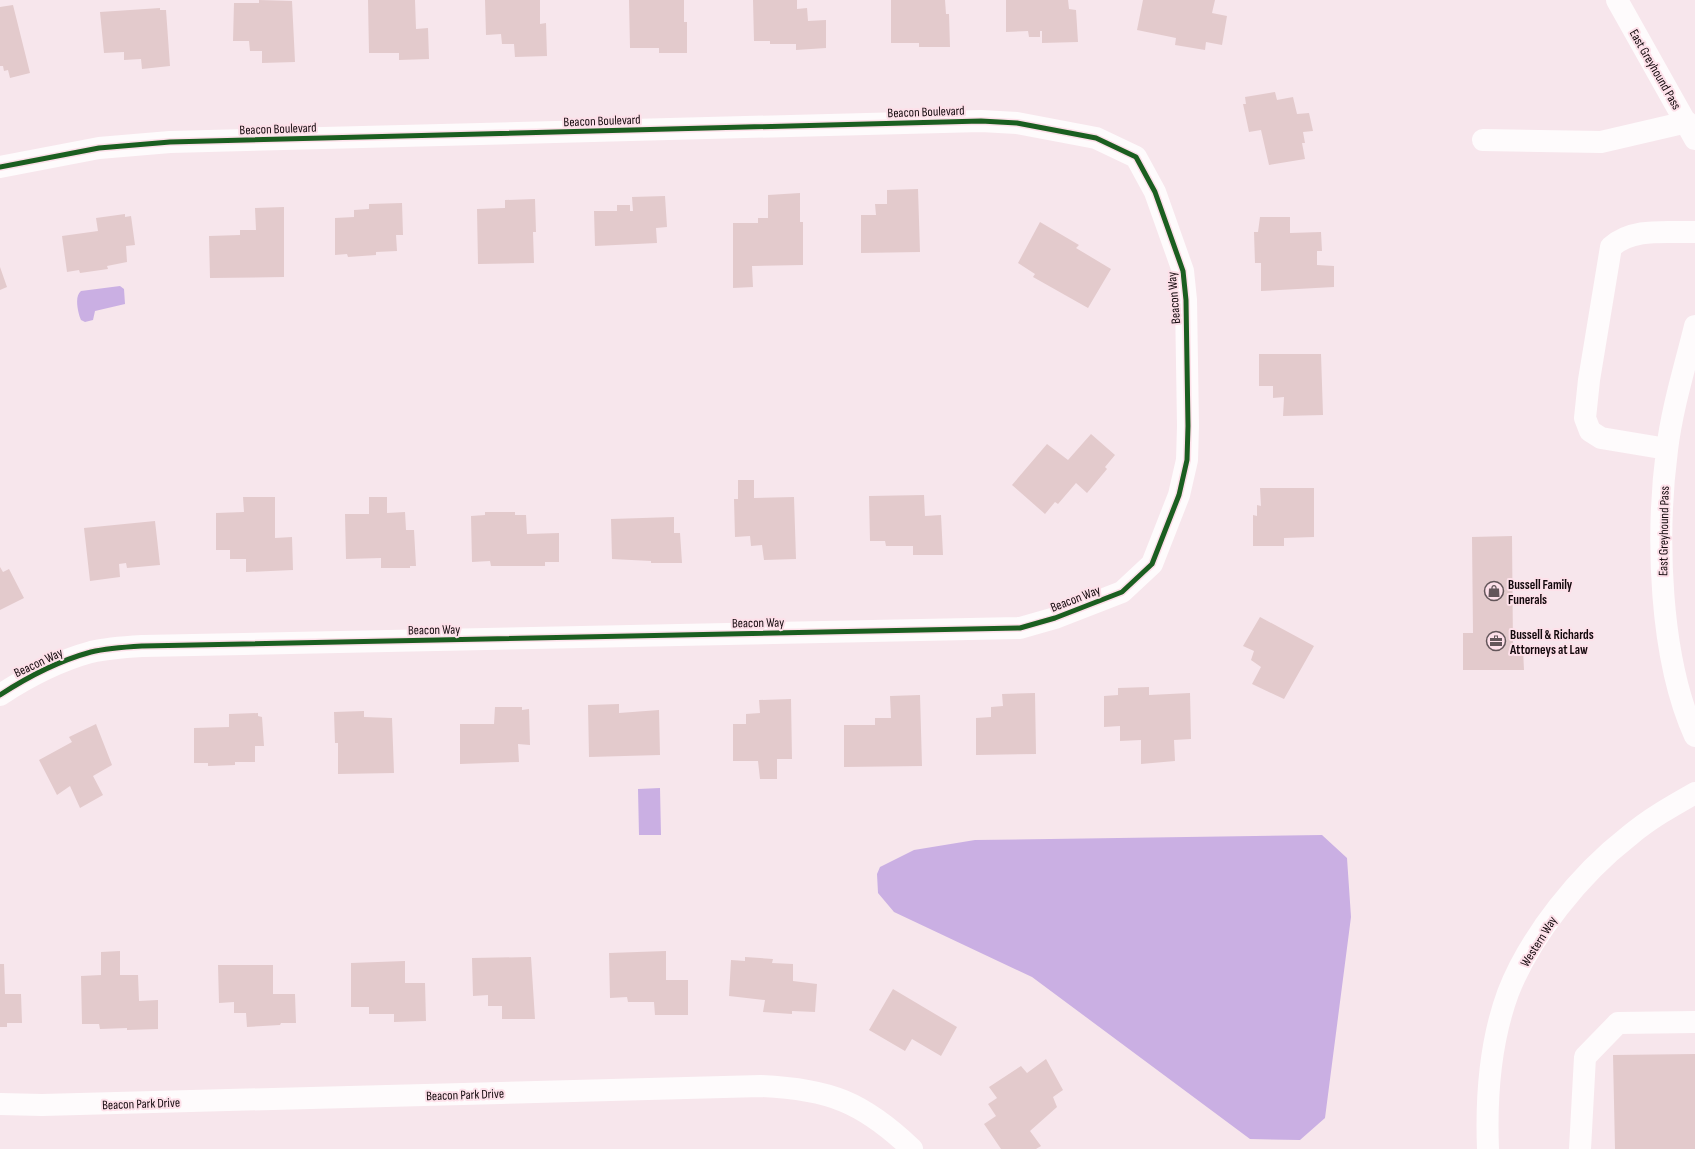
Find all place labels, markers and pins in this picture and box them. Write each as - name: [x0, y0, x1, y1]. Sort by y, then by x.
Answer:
- place label: Bussell Family Funerals: [1508, 577, 1573, 608]
- shop icon: Bussell Family Funerals: [1483, 580, 1505, 602]
- place label: Bussell & Richards Attorneys at Law: [1509, 627, 1594, 658]
- office icon: Bussell & Richards Attorneys at Law: [1485, 630, 1507, 652]

